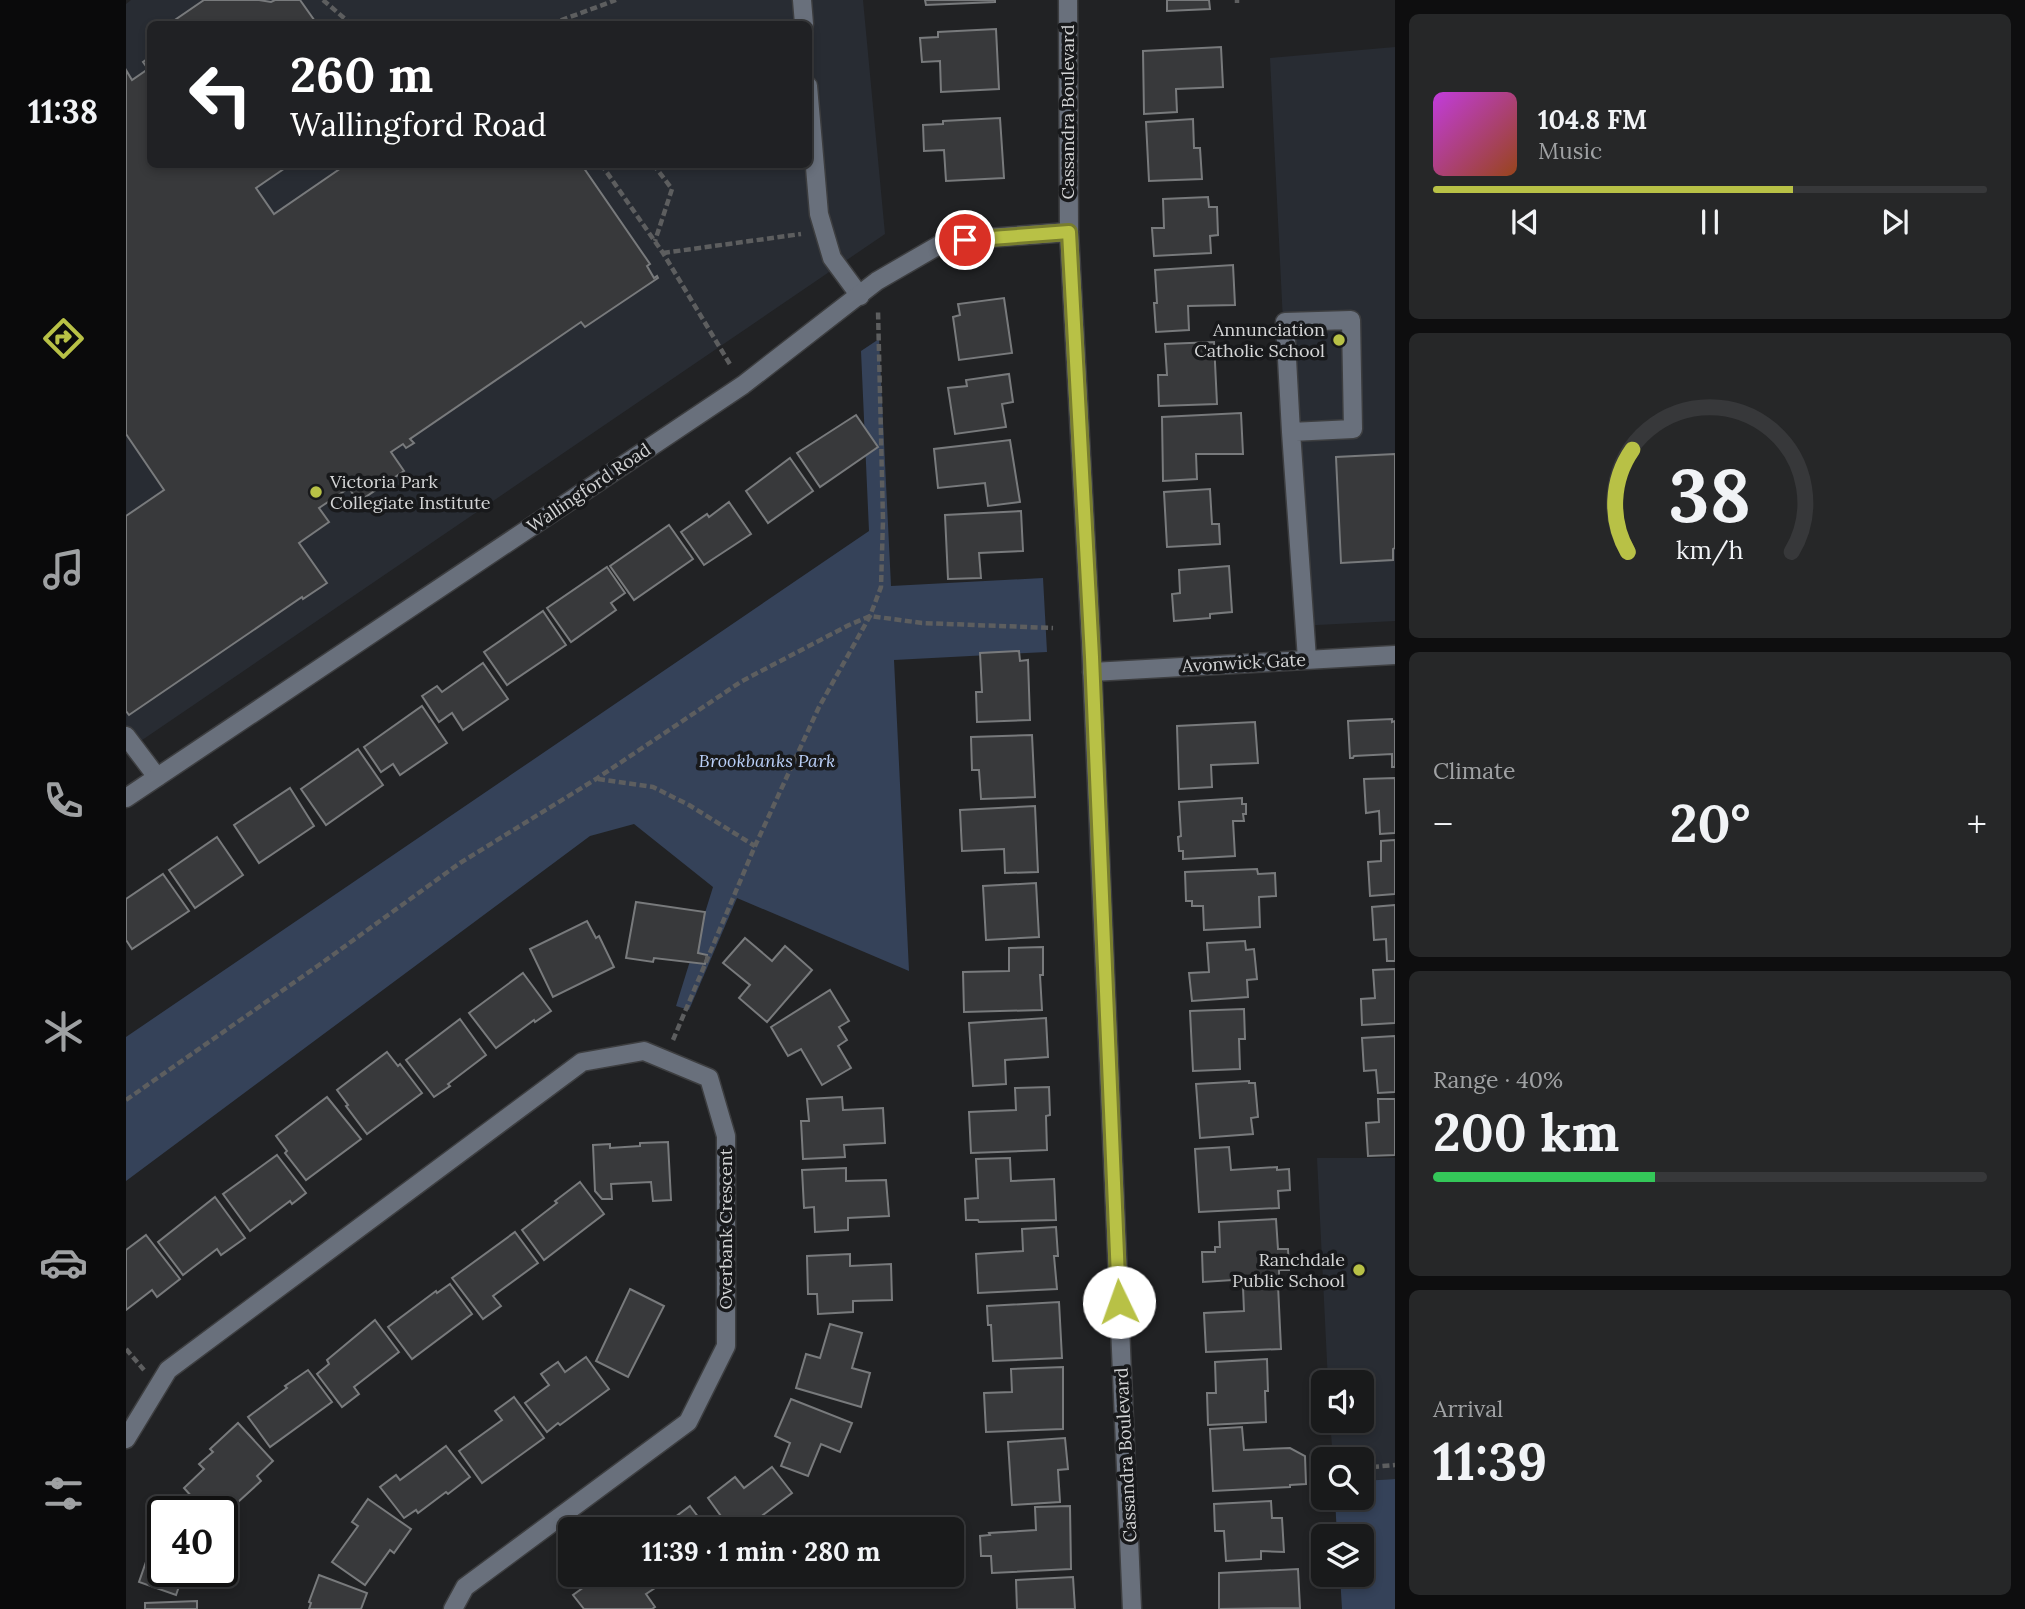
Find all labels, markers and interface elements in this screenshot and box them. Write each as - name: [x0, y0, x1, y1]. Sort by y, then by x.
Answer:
- street label: Cassandra Boulevard: [1056, 24, 1079, 199]
- text: 260 m: [290, 43, 433, 105]
- icon: left: [175, 49, 266, 140]
- text: 11:38: [28, 91, 98, 132]
- text: 104.8 FM: [1538, 103, 1647, 136]
- text: Wallingford Road: [290, 104, 547, 145]
- text: Music: [1538, 136, 1602, 165]
- icon: previous: [1506, 203, 1544, 241]
- icon: pause: [1691, 203, 1729, 241]
- icon: next: [1876, 203, 1914, 241]
- pin: [935, 210, 995, 270]
- icon: arrive: [946, 221, 984, 259]
- icon: directions: [39, 314, 88, 363]
- place label: Annunciation Catholic School: [1194, 318, 1325, 362]
- marker: Annunciation Catholic School: [1331, 332, 1347, 348]
- street label: Wallingford Road: [522, 438, 655, 537]
- text: 38: [1669, 449, 1751, 542]
- place label: Victoria Park Collegiate Institute: [329, 470, 491, 514]
- marker: Victoria Park Collegiate Institute: [308, 484, 324, 500]
- text: km/h: [1676, 533, 1744, 565]
- icon: music: [39, 545, 88, 594]
- street label: Avonwick Gate: [1180, 648, 1307, 677]
- park label: Brookbanks Park: [699, 749, 835, 772]
- text: Climate: [1433, 756, 1515, 785]
- icon: phone: [39, 776, 88, 825]
- text: 20°: [1670, 790, 1750, 856]
- text: −: [1433, 800, 1453, 848]
- text: +: [1967, 800, 1987, 848]
- icon: climate: [39, 1007, 88, 1056]
- text: Range · 40%: [1433, 1065, 1563, 1094]
- text: 200 km: [1433, 1099, 1619, 1165]
- street label: Overbank Crescent: [714, 1148, 737, 1310]
- icon: car: [39, 1238, 88, 1287]
- place label: Ranchdale Public School: [1232, 1248, 1345, 1292]
- marker: Ranchdale Public School: [1351, 1262, 1367, 1278]
- position arrow: [1082, 1265, 1156, 1339]
- street label: Cassandra Boulevard: [1109, 1367, 1142, 1543]
- map controls: [1311, 1370, 1374, 1587]
- button: sound: [1311, 1370, 1374, 1433]
- text: Arrival: [1433, 1394, 1503, 1423]
- text: 11:39: [1433, 1428, 1547, 1494]
- button: search: [1311, 1447, 1374, 1510]
- icon: filters: [39, 1469, 88, 1518]
- speed limit sign: 40: [147, 1496, 238, 1587]
- button: layers: [1311, 1524, 1374, 1587]
- text: 11:39 · 1 min · 280 m: [642, 1535, 880, 1568]

